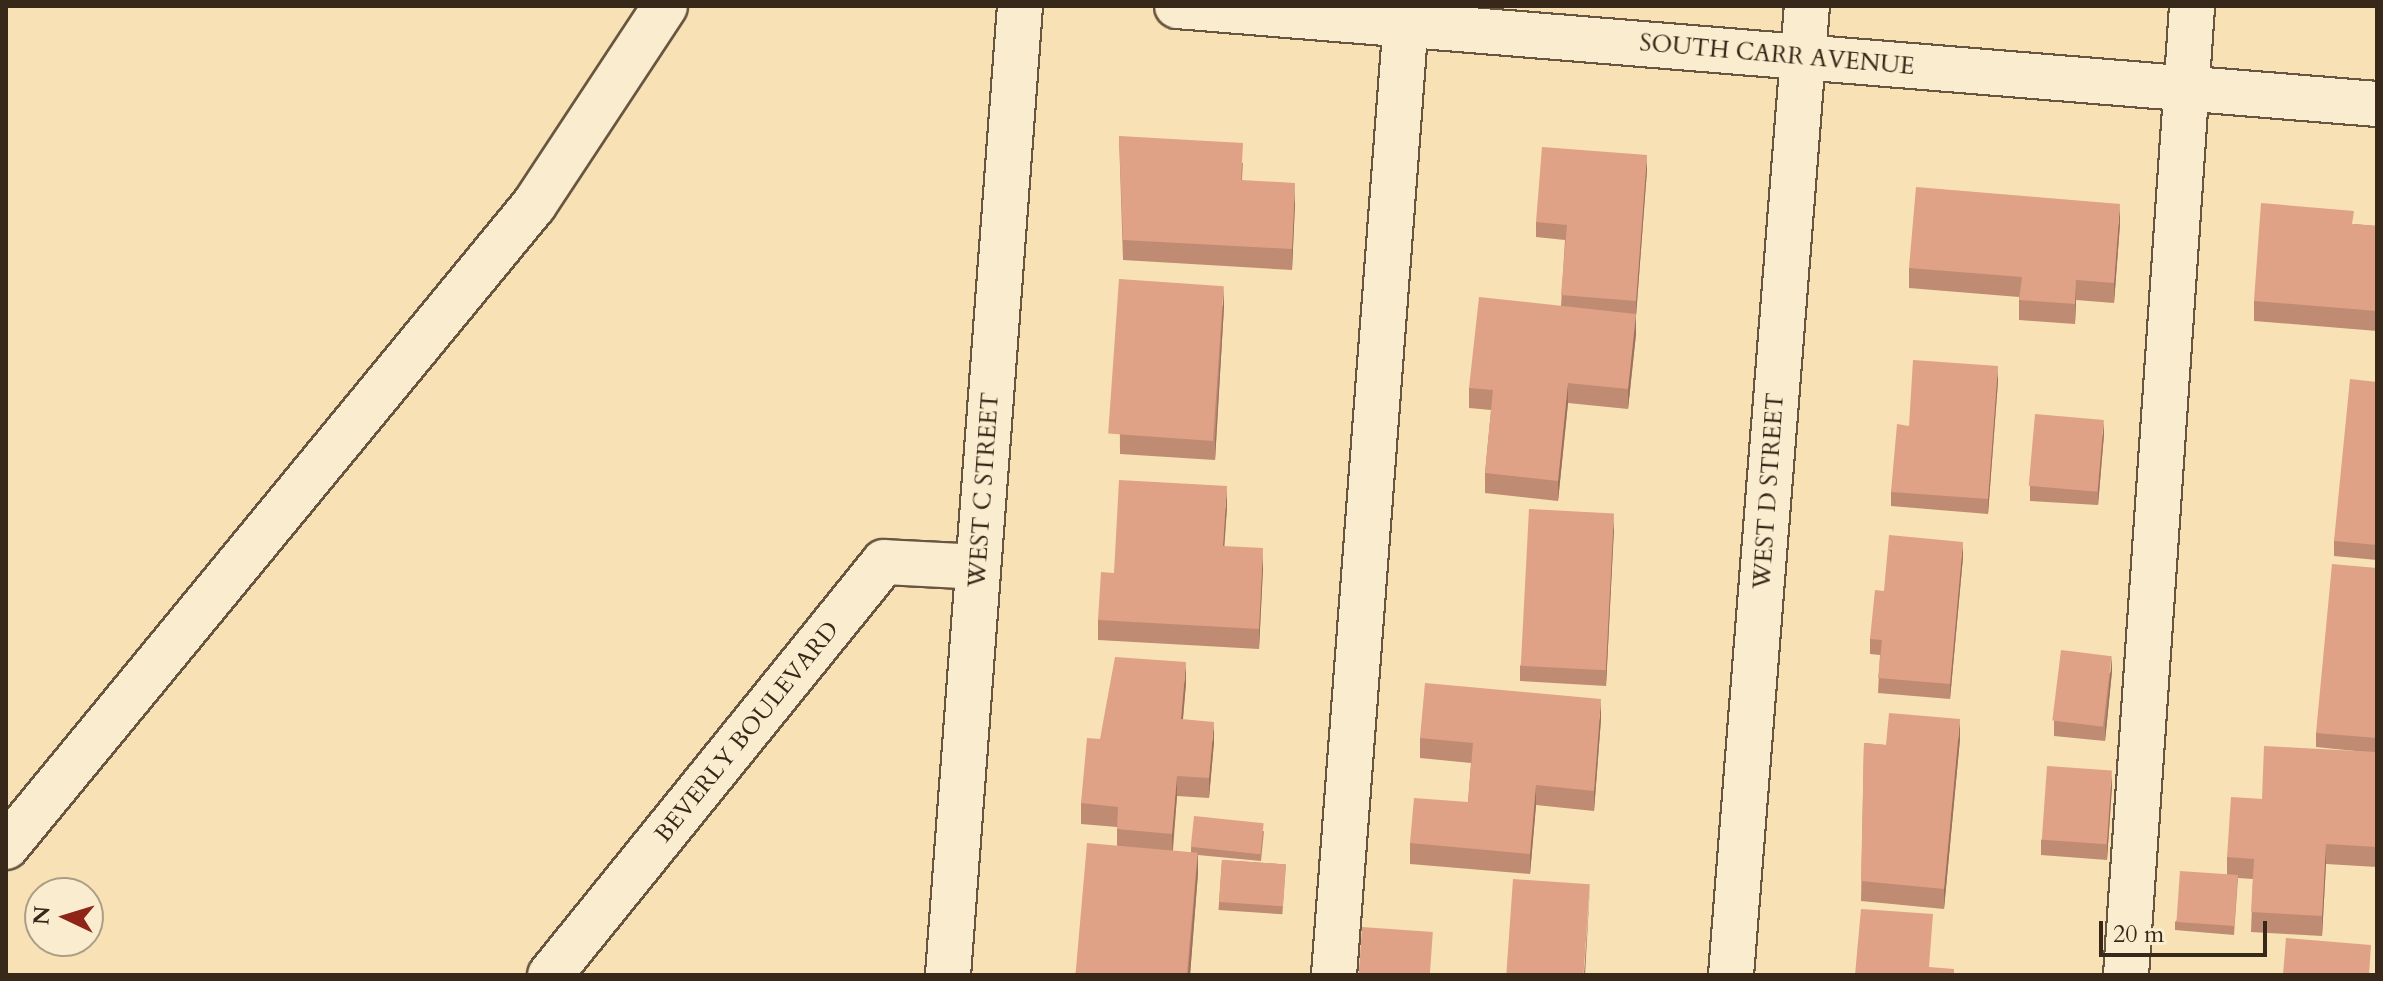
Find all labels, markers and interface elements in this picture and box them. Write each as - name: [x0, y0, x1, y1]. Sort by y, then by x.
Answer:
- street label: SOUTH CARR AVENUE: [1638, 29, 1916, 81]
- street label: WEST C STREET: [963, 391, 1005, 589]
- street label: WEST D STREET: [1748, 392, 1790, 590]
- street label: BEVERLY BOULEVARD: [649, 616, 845, 848]
- north arrow: [24, 877, 104, 957]
- text: N: [26, 905, 58, 926]
- scale bar: [2103, 905, 2271, 955]
- text: 20 m: [2113, 918, 2164, 951]

